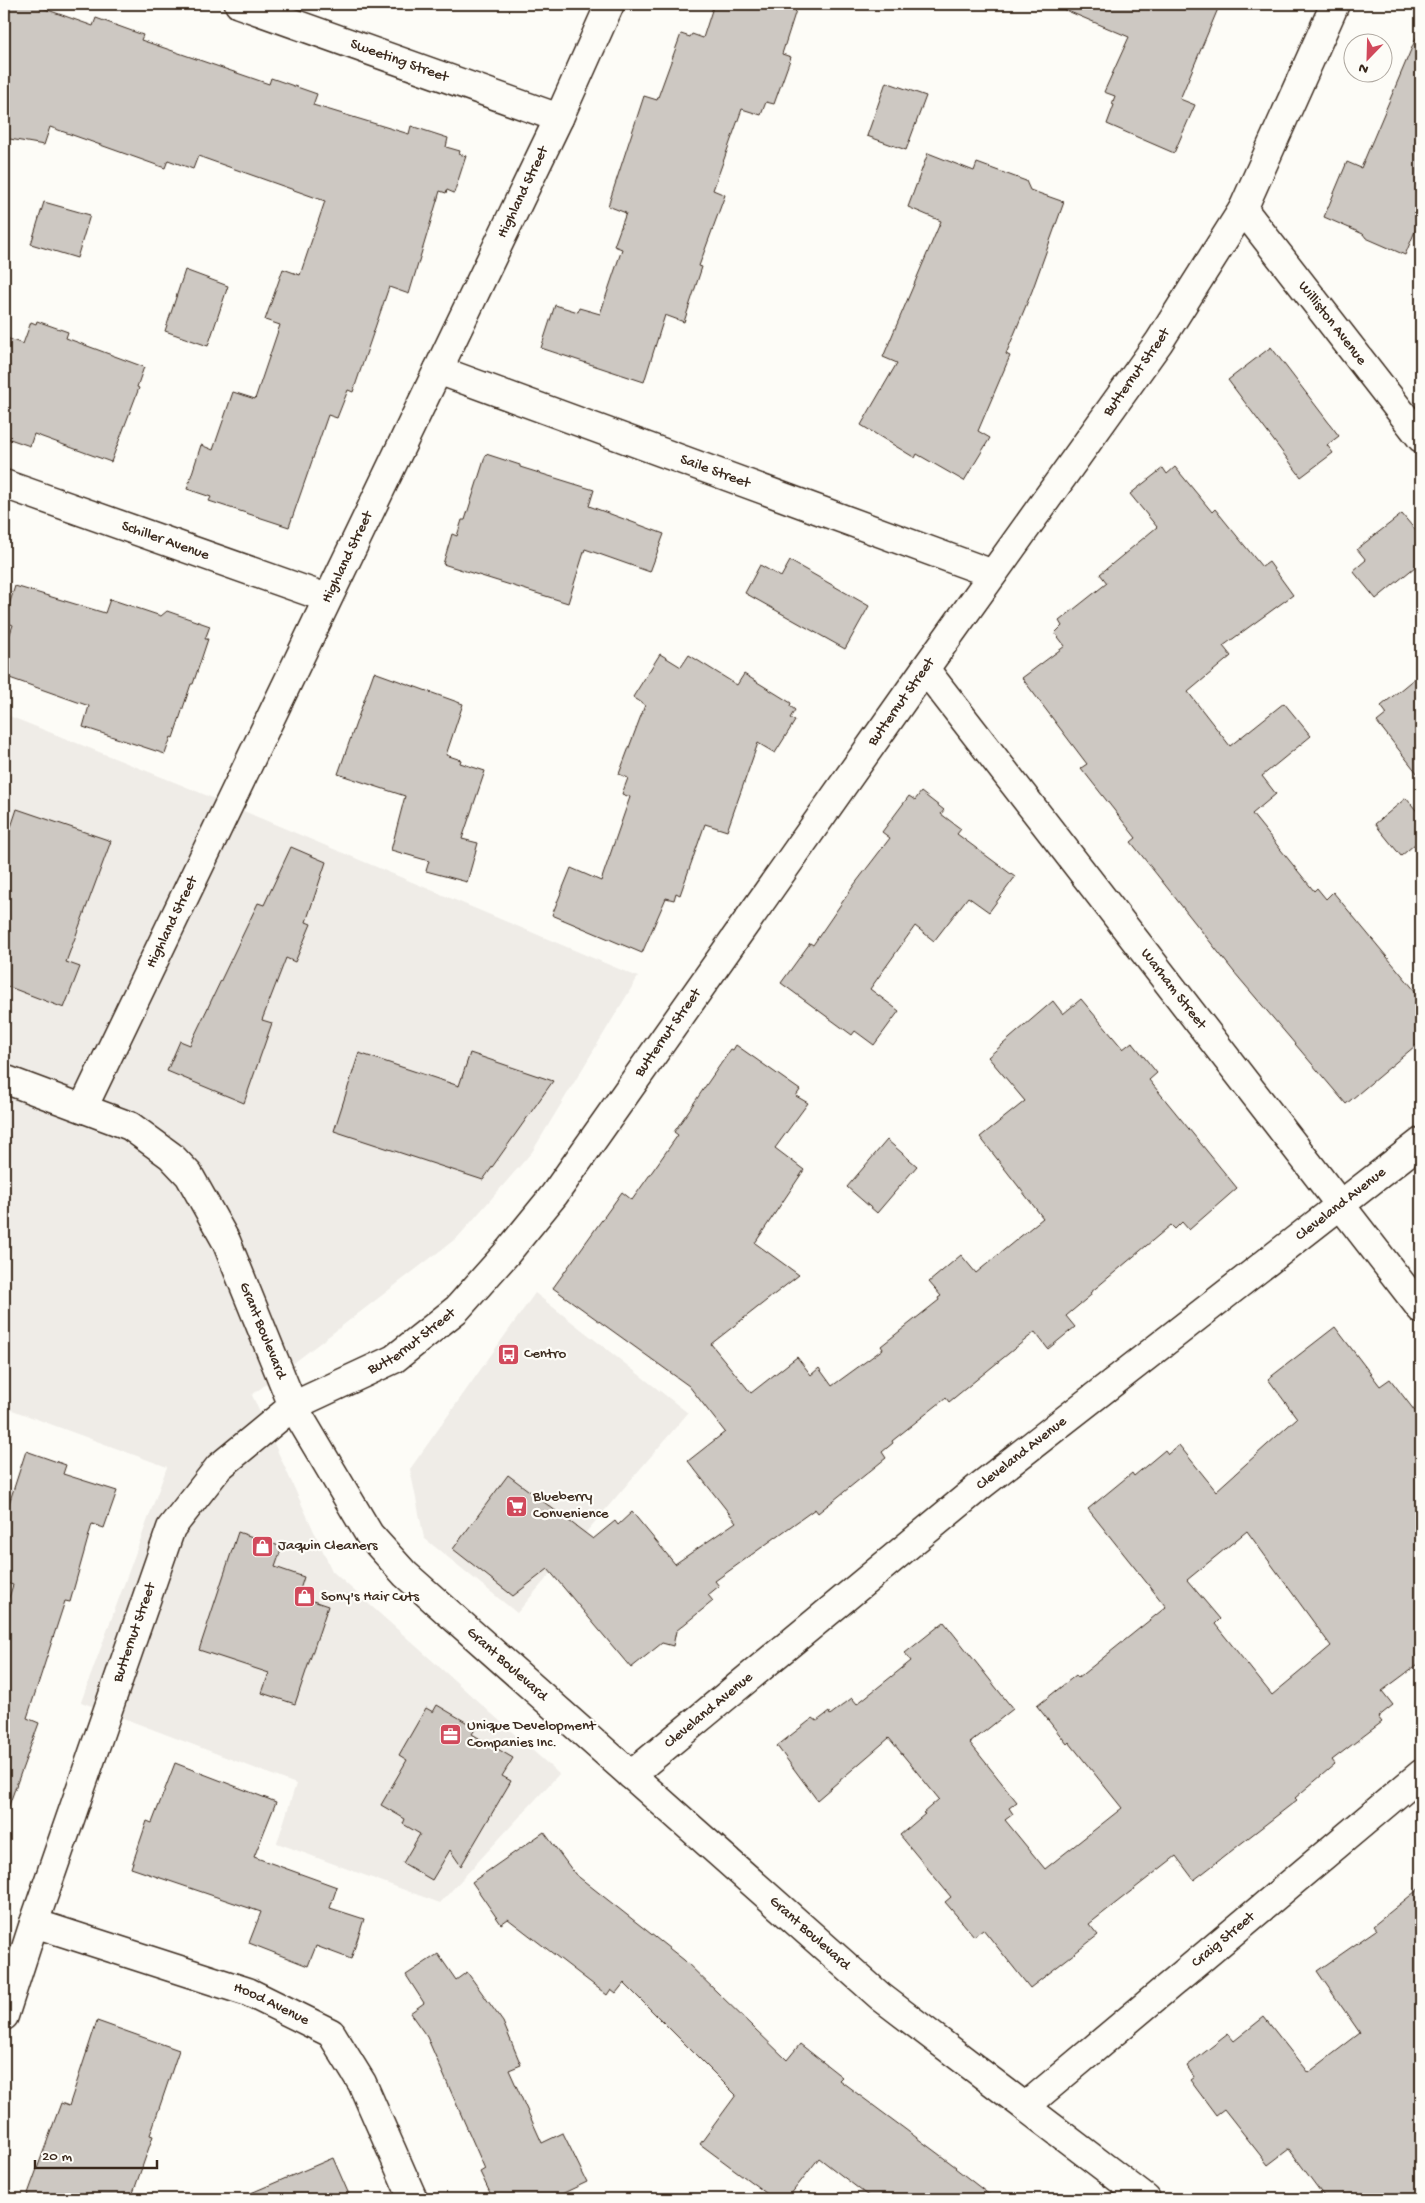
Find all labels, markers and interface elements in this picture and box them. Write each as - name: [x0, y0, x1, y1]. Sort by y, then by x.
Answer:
- north arrow: [1342, 32, 1392, 82]
- street label: Sweeting Street: [348, 35, 452, 87]
- text: N: [1356, 58, 1371, 77]
- street label: Highland Street: [494, 142, 554, 241]
- street label: Williston Avenue: [1294, 278, 1370, 369]
- street label: Butternut Street: [1099, 324, 1175, 421]
- street label: Saile Street: [677, 451, 754, 493]
- street label: Highland Street: [318, 507, 378, 606]
- street label: Schiller Avenue: [119, 517, 212, 565]
- street label: Butternut Street: [864, 653, 940, 751]
- street label: Highland Street: [143, 872, 203, 971]
- street label: Warham Street: [1136, 945, 1211, 1034]
- street label: Butternut Street: [630, 984, 707, 1082]
- street label: Cleveland Avenue: [1292, 1163, 1390, 1245]
- street label: Grant Boulevard: [235, 1280, 291, 1383]
- street label: Butternut Street: [364, 1303, 461, 1379]
- bus stop icon: Centro: [496, 1342, 520, 1366]
- place label: Centro: [524, 1345, 566, 1363]
- street label: Cleveland Avenue: [973, 1413, 1071, 1495]
- place label: Blueberry Convenience: [532, 1488, 609, 1523]
- supermarket icon: Blueberry Convenience: [505, 1494, 529, 1518]
- shop icon: Jaquin Cleaners: [250, 1534, 274, 1558]
- place label: Jaquin Cleaners: [278, 1537, 378, 1555]
- street label: Butternut Street: [109, 1579, 161, 1686]
- shop icon: Sony's Hair Cuts: [293, 1585, 317, 1609]
- place label: Sony's Hair Cuts: [321, 1588, 419, 1606]
- street label: Grant Boulevard: [462, 1624, 552, 1706]
- street label: Cleveland Avenue: [661, 1668, 757, 1753]
- place label: Unique Development Companies Inc.: [467, 1717, 597, 1752]
- office icon: Unique Development Companies Inc.: [439, 1723, 463, 1747]
- street label: Grant Boulevard: [765, 1893, 855, 1975]
- street label: Craig Street: [1188, 1907, 1260, 1972]
- street label: Hood Avenue: [231, 1979, 312, 2030]
- scale bar: [35, 2138, 158, 2170]
- text: 20 m: [42, 2148, 72, 2166]

